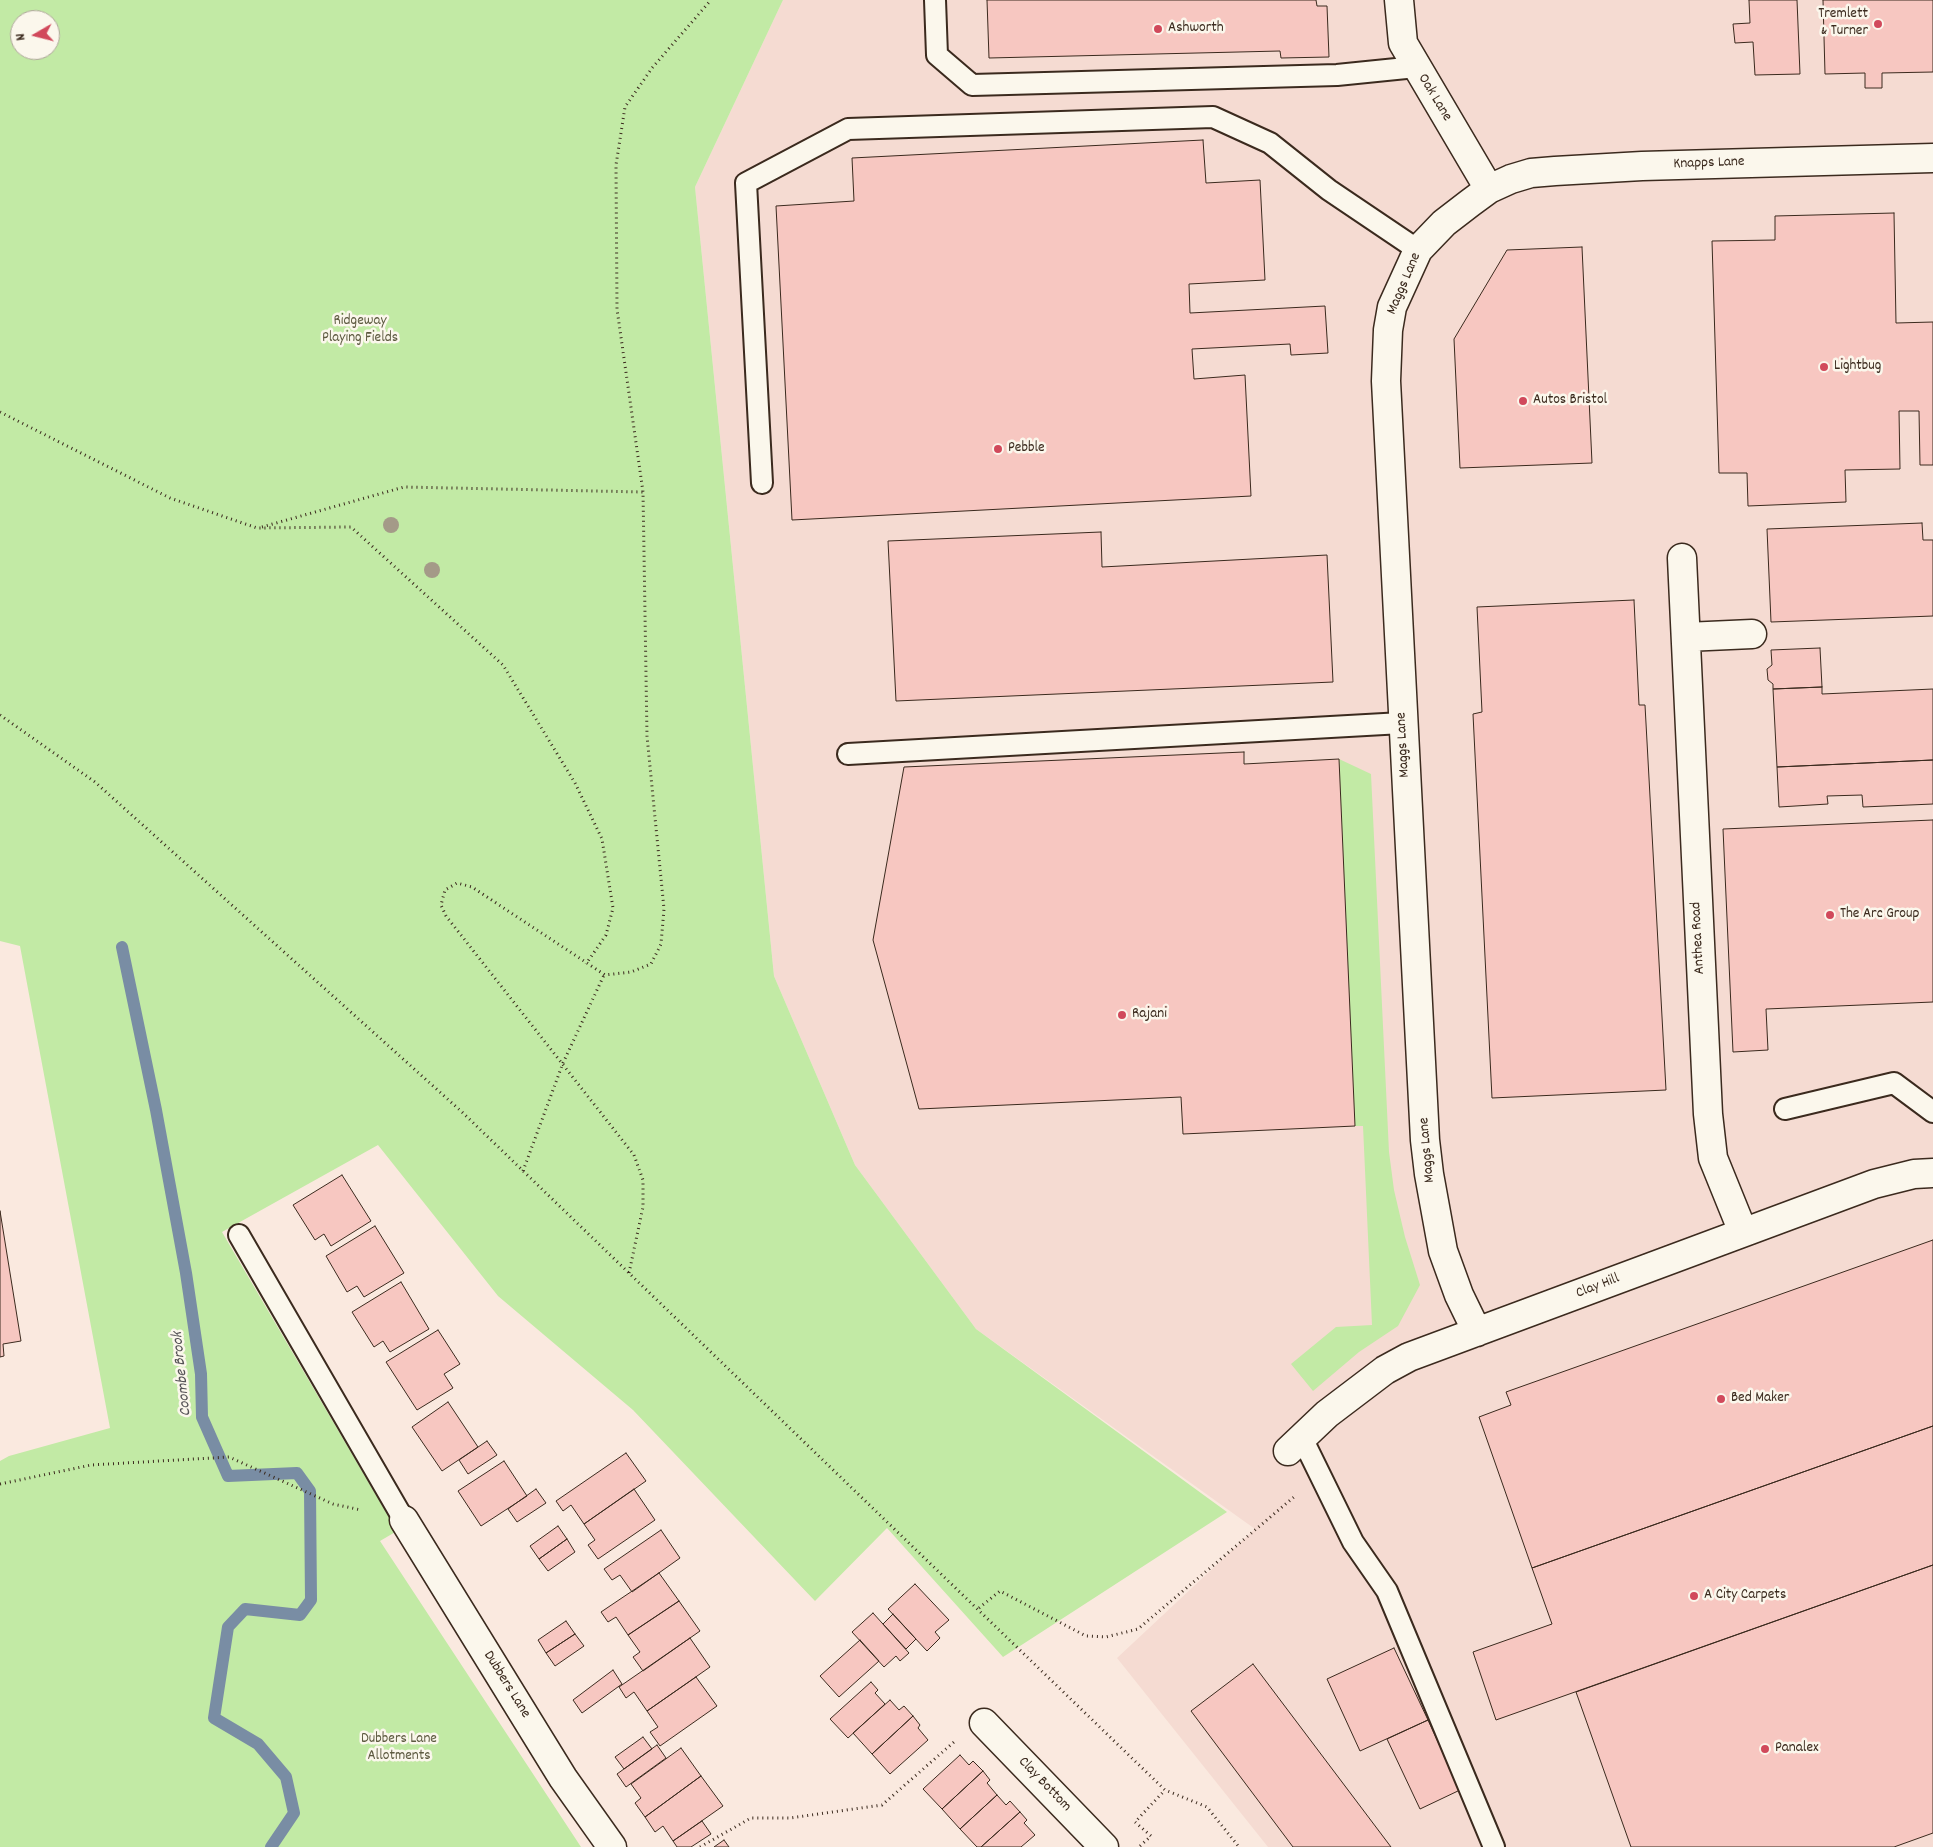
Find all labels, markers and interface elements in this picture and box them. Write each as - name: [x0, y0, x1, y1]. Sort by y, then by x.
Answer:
- place label: Tremlett & Turner: [1818, 6, 1868, 41]
- north arrow: [10, 10, 60, 60]
- marker: Tremlett & Turner: [1872, 18, 1884, 30]
- place label: Ashworth: [1168, 20, 1224, 38]
- marker: Ashworth: [1152, 23, 1164, 35]
- text: N: [11, 32, 32, 42]
- street label: Oak Lane: [1413, 71, 1455, 125]
- street label: Knapps Lane: [1673, 154, 1745, 174]
- street label: Maggs Lane: [1384, 250, 1426, 318]
- park label: Ridgeway Playing Fields: [322, 313, 398, 348]
- place label: Lightbug: [1834, 358, 1881, 376]
- marker: Lightbug: [1818, 361, 1830, 373]
- place label: Autos Bristol: [1533, 392, 1607, 410]
- marker: Autos Bristol: [1517, 395, 1529, 407]
- place label: Pebble: [1008, 440, 1045, 458]
- marker: Pebble: [992, 443, 1004, 455]
- street label: Maggs Lane: [1393, 712, 1415, 778]
- street label: Anthea Road: [1688, 901, 1710, 975]
- place label: The Arc Group: [1840, 906, 1919, 924]
- marker: The Arc Group: [1824, 909, 1836, 921]
- place label: Rajani: [1132, 1006, 1167, 1024]
- marker: Rajani: [1116, 1009, 1128, 1021]
- street label: Maggs Lane: [1416, 1117, 1440, 1183]
- street label: Clay Hill: [1574, 1271, 1622, 1303]
- water label: Coombe Brook: [169, 1331, 197, 1417]
- place label: Bed Maker: [1731, 1390, 1789, 1408]
- marker: Bed Maker: [1715, 1393, 1727, 1405]
- place label: A City Carpets: [1704, 1587, 1786, 1605]
- marker: A City Carpets: [1688, 1590, 1700, 1602]
- street label: Dubbers Lane: [478, 1648, 534, 1722]
- park label: Dubbers Lane Allotments: [361, 1731, 437, 1766]
- place label: Panalex: [1775, 1740, 1819, 1758]
- marker: Panalex: [1759, 1743, 1771, 1755]
- street label: Clay Bottom: [1013, 1754, 1075, 1816]

